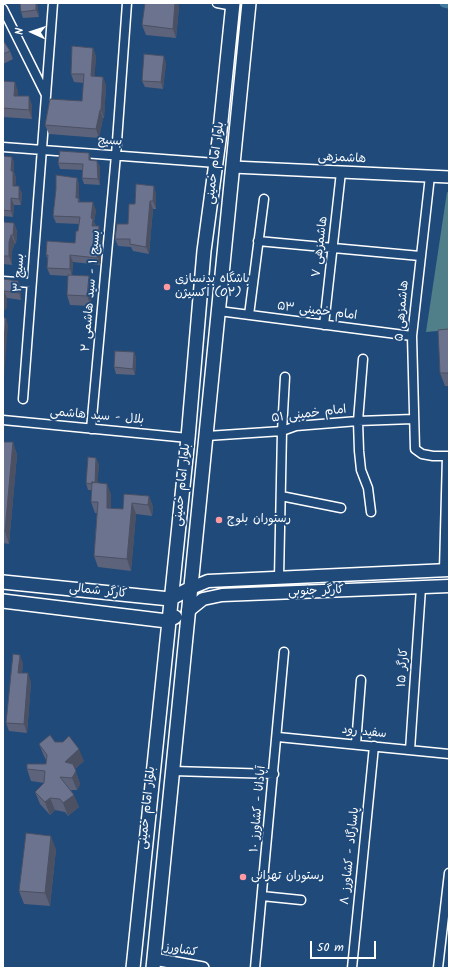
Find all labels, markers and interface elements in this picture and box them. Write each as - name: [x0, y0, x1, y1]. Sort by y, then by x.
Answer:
- north arrow: [12, 12, 52, 52]
- text: N: [11, 27, 29, 35]
- street label: بلوار امام خمینی: [204, 121, 228, 205]
- street label: بسیج: [97, 134, 123, 150]
- street label: هاشمزهی: [318, 151, 366, 167]
- street label: هاشمزهی ۷: [310, 216, 332, 278]
- street label: بسیج ۱ - سید هاشمی ۲: [80, 230, 104, 352]
- street label: بسیج ۳: [11, 253, 29, 293]
- place label: باشگاه بدنسازی اکسیژن (O۲): [175, 273, 250, 301]
- street label: هاشمزهی ۵: [393, 280, 413, 342]
- marker: باشگاه بدنسازی اکسیژن (O۲): [162, 282, 172, 292]
- street label: امام خمینی ۵۳: [276, 300, 358, 324]
- street label: امام خمینی ۵۱: [271, 403, 347, 427]
- street label: بلال - سید هاشمی: [49, 406, 145, 428]
- street label: بلوار امام خمینی: [171, 443, 195, 527]
- place label: رستوران بلوچ: [227, 513, 291, 527]
- marker: رستوران بلوچ: [214, 515, 224, 525]
- street label: کارگر شمالی: [68, 582, 128, 602]
- street label: کارگر جنوبی: [288, 584, 344, 600]
- street label: کارگر ۱۵: [395, 648, 413, 688]
- street label: سفید رود: [341, 723, 387, 743]
- street label: آپادانا - کشاورز ۱۰: [248, 765, 270, 853]
- street label: بلوار امام خمینی: [136, 766, 160, 850]
- street label: پاسارگاد - کشاورز ۸: [339, 807, 363, 905]
- place label: رستوران تهرانی: [251, 870, 324, 884]
- marker: رستوران تهرانی: [238, 872, 248, 882]
- scale bar: [312, 933, 378, 959]
- text: 50 m: [317, 938, 344, 957]
- street label: کشاورز: [164, 941, 198, 961]

